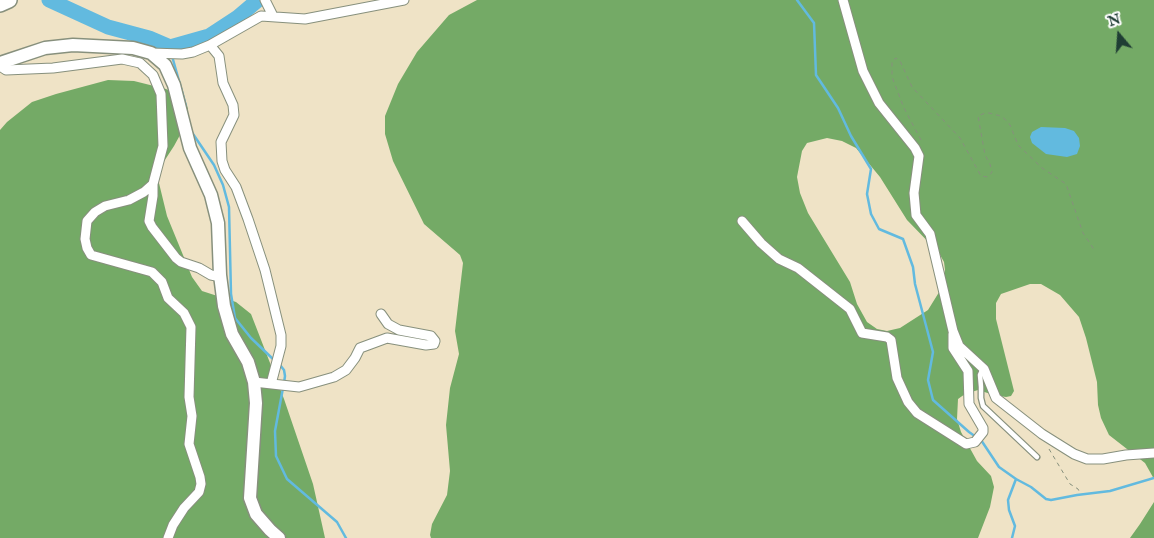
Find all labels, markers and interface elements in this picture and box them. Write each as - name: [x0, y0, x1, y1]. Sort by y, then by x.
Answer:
- north arrow: [1094, 10, 1144, 60]
- text: N: [1106, 10, 1123, 31]

